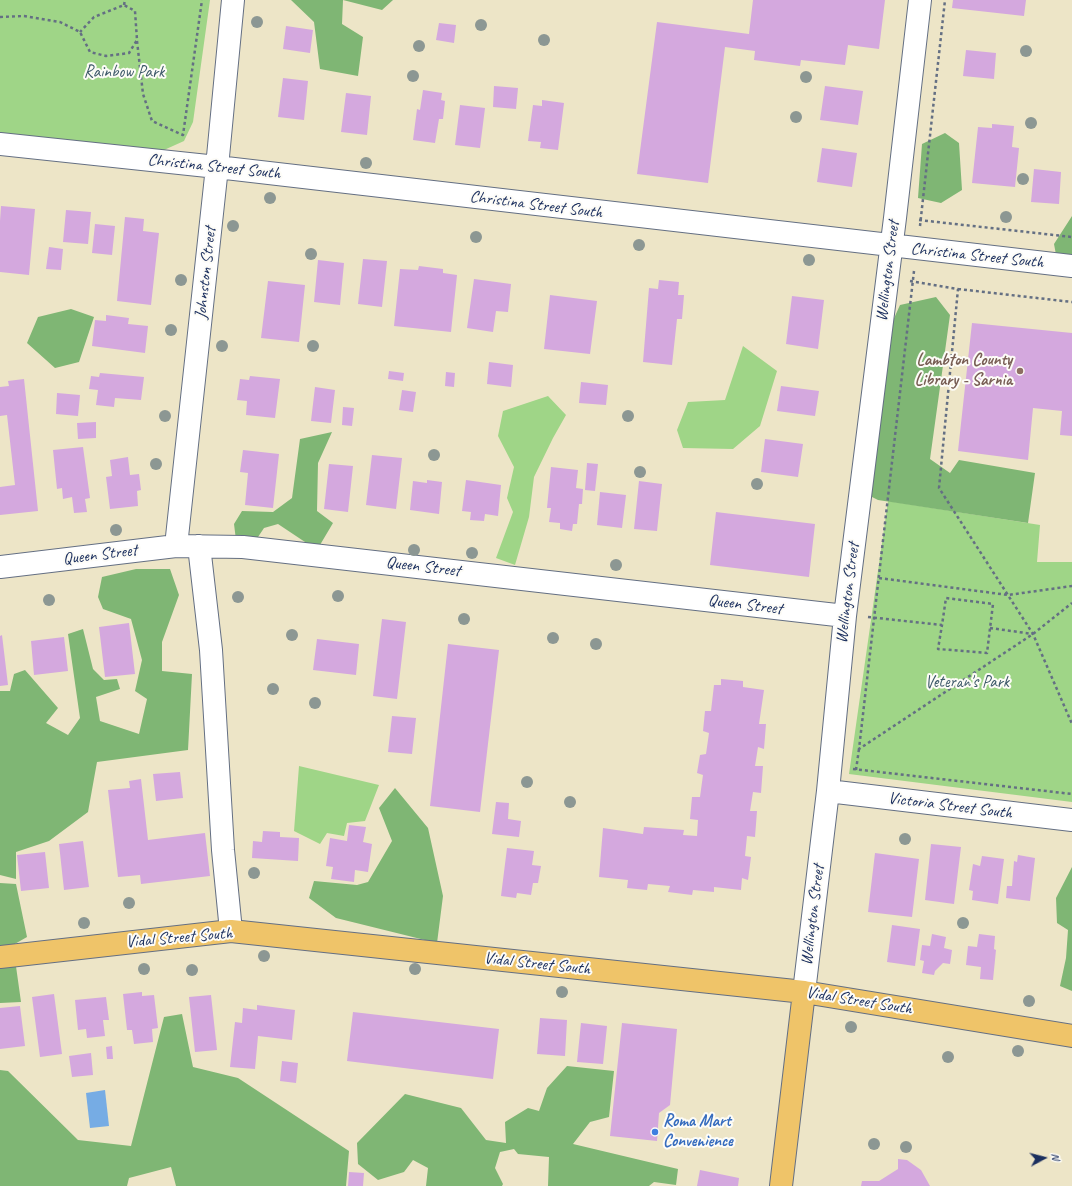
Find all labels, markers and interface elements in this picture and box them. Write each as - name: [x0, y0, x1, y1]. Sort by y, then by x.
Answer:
- park label: Rainbow Park: [84, 63, 164, 83]
- street label: Christina Street South: [147, 150, 281, 184]
- street label: Christina Street South: [469, 187, 603, 223]
- street label: Wellington Street: [872, 220, 904, 322]
- street label: Johnston Street: [191, 226, 221, 320]
- street label: Christina Street South: [910, 239, 1044, 273]
- place label: Lambton County Library - Sarnia: [915, 351, 1012, 391]
- marker: Lambton County Library - Sarnia: [1015, 366, 1025, 376]
- street label: Queen Street: [62, 540, 138, 570]
- street label: Wellington Street: [832, 542, 864, 644]
- street label: Queen Street: [385, 552, 461, 582]
- street label: Queen Street: [707, 590, 783, 620]
- park label: Veteran's Park: [925, 673, 1009, 693]
- street label: Victoria Street South: [887, 788, 1013, 824]
- street label: Wellington Street: [797, 864, 829, 966]
- street label: Vidal Street South: [125, 923, 233, 953]
- street label: Vidal Street South: [483, 948, 591, 980]
- street label: Vidal Street South: [805, 983, 913, 1019]
- place label: Roma Mart Convenience: [663, 1112, 733, 1152]
- marker: Roma Mart Convenience: [650, 1127, 660, 1137]
- north arrow: [1024, 1138, 1064, 1178]
- text: N: [1049, 1152, 1063, 1161]

